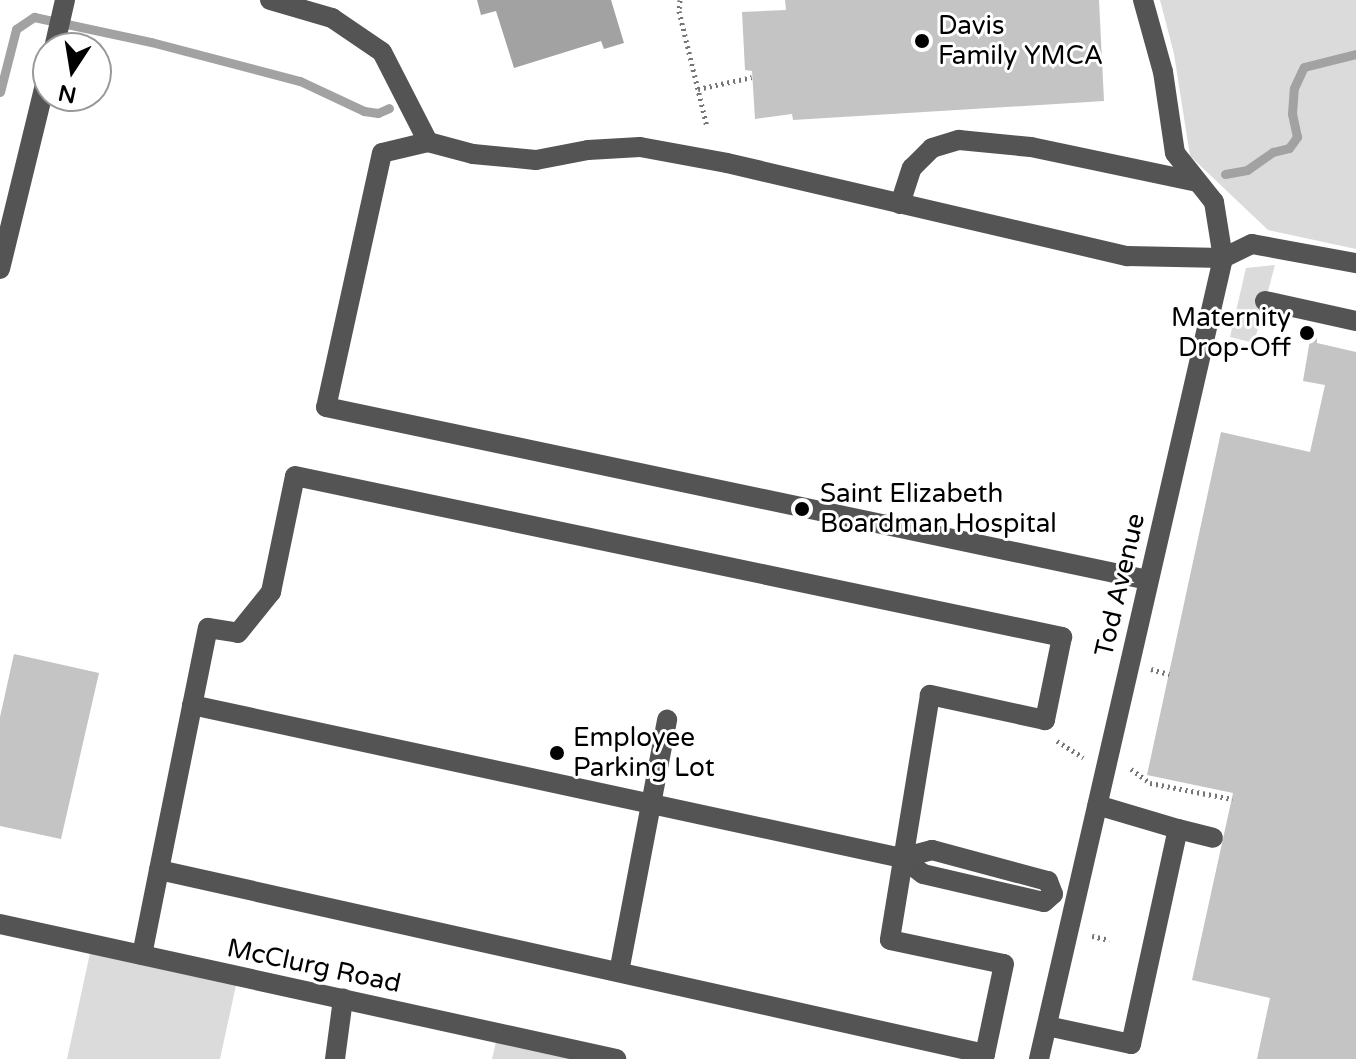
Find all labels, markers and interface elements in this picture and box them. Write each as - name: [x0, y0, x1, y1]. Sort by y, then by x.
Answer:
- place label: Davis Family YMCA: [938, 10, 1103, 72]
- north arrow: [32, 32, 112, 112]
- marker: Davis Family YMCA: [913, 32, 931, 50]
- text: N: [56, 79, 79, 108]
- place label: Maternity Drop-Off: [1171, 302, 1291, 364]
- marker: Maternity Drop-Off: [1298, 324, 1316, 342]
- place label: Saint Elizabeth Boardman Hospital: [820, 478, 1057, 540]
- marker: Saint Elizabeth Boardman Hospital: [791, 498, 813, 520]
- street label: Tod Avenue: [1088, 510, 1152, 660]
- place label: Employee Parking Lot: [573, 722, 715, 784]
- marker: Employee Parking Lot: [548, 744, 566, 762]
- street label: McClurg Road: [224, 932, 404, 1000]

